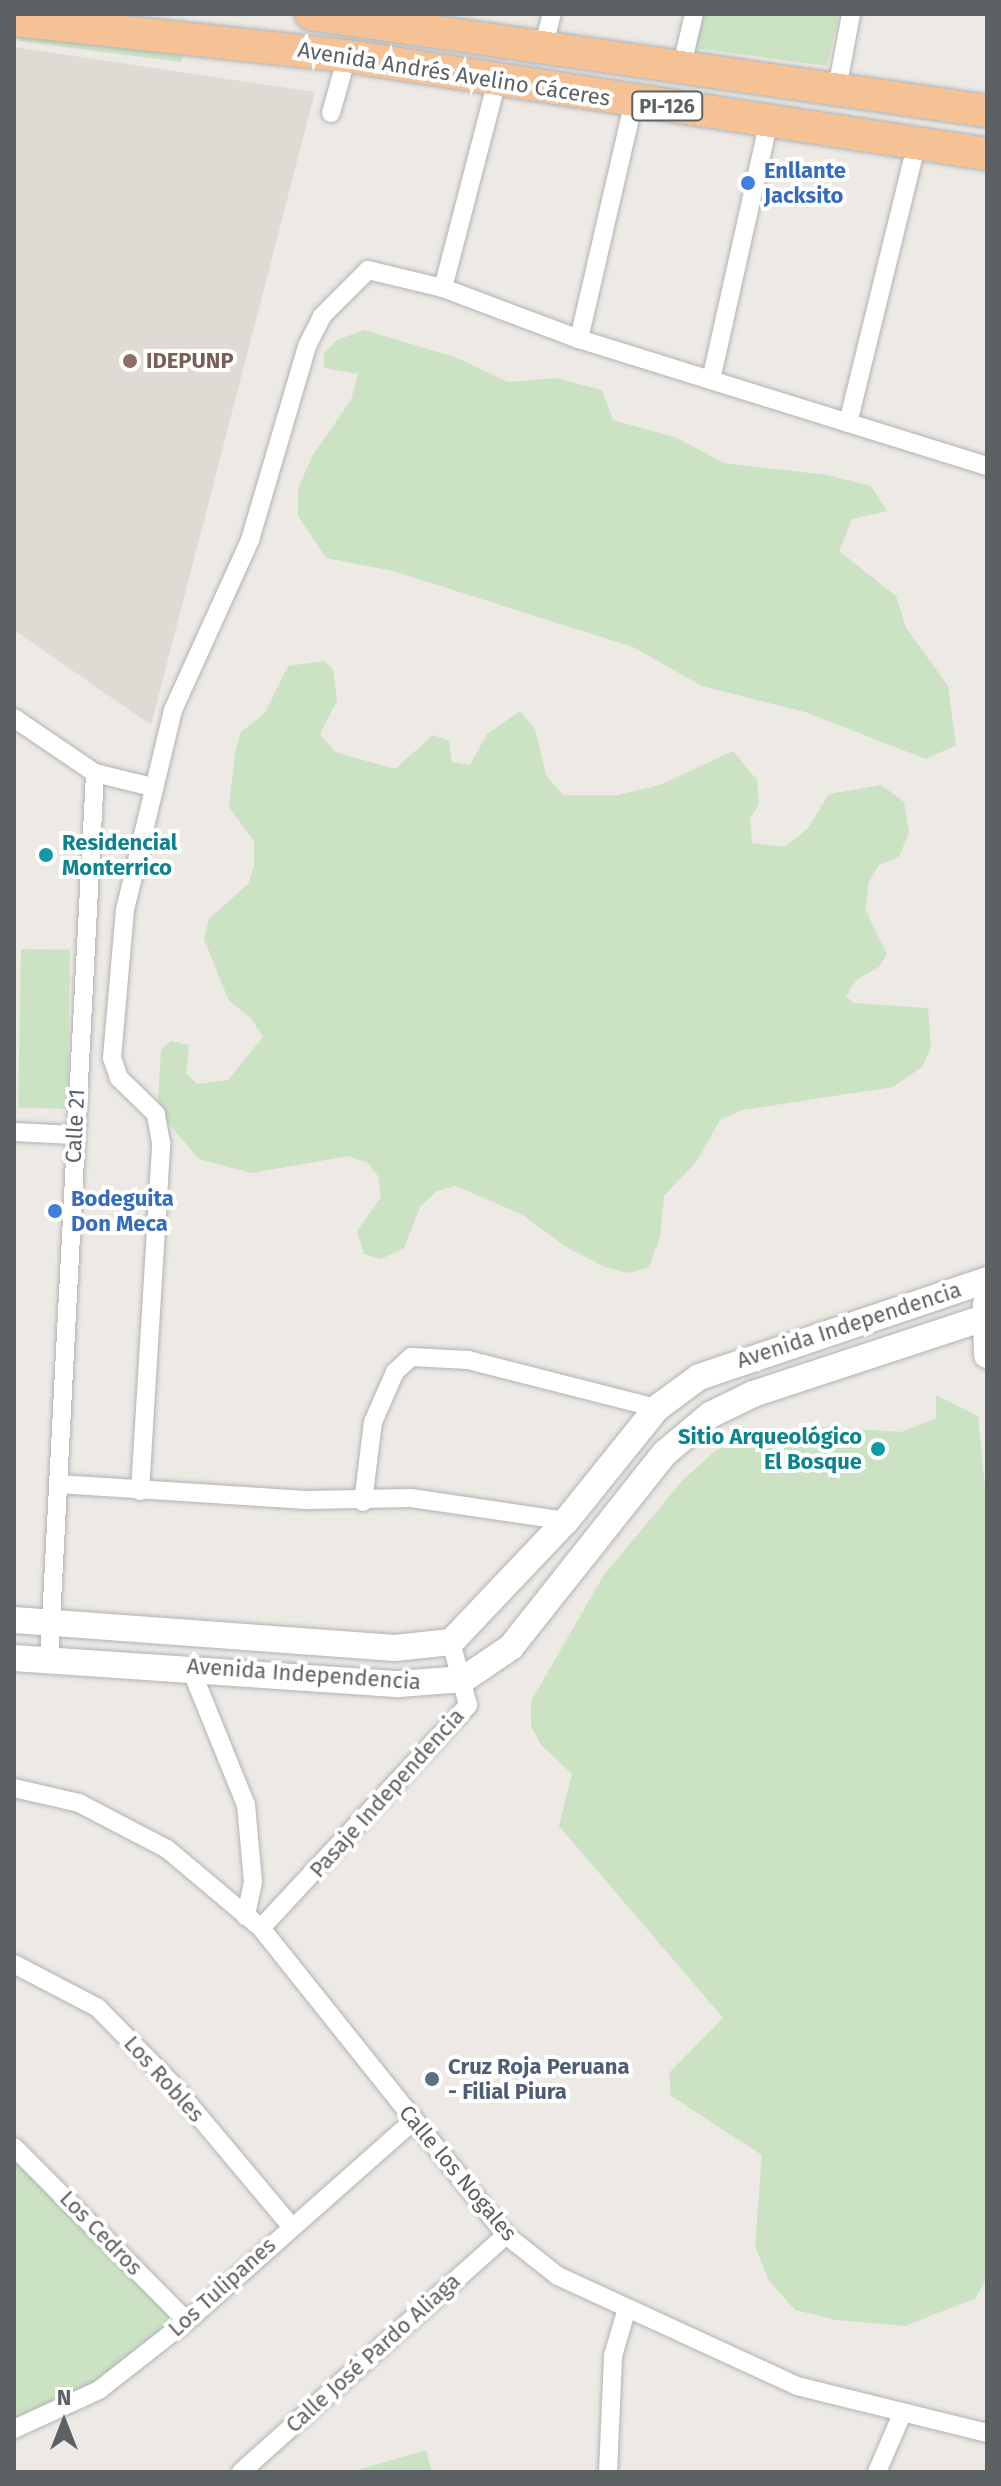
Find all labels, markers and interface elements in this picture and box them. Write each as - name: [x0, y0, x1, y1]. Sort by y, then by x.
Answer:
- street label: Avenida Andrés Avelino Cáceres: [296, 36, 612, 112]
- road number: PI-126: [631, 90, 703, 122]
- place label: Enllante Jacksito: [764, 157, 846, 208]
- marker: Enllante Jacksito: [739, 174, 757, 192]
- place label: IDEPUNP: [146, 348, 234, 374]
- marker: IDEPUNP: [121, 352, 139, 370]
- place label: Residencial Monterrico: [62, 829, 177, 880]
- marker: Residencial Monterrico: [37, 846, 55, 864]
- street label: Calle 21: [60, 1088, 90, 1164]
- place label: Bodeguita Don Meca: [71, 1185, 174, 1236]
- marker: Bodeguita Don Meca: [46, 1202, 64, 1220]
- street label: Avenida Independencia: [733, 1276, 965, 1374]
- place label: Sitio Arqueológico El Bosque: [678, 1423, 862, 1474]
- marker: Sitio Arqueológico El Bosque: [869, 1440, 887, 1458]
- street label: Avenida Independencia: [186, 1653, 422, 1695]
- street label: Pasaje Independencia: [304, 1703, 470, 1883]
- street label: Los Robles: [118, 2030, 210, 2128]
- place label: Cruz Roja Peruana - Filial Piura: [448, 2053, 630, 2104]
- marker: Cruz Roja Peruana - Filial Piura: [423, 2070, 441, 2088]
- street label: Calle los Nogales: [394, 2100, 522, 2246]
- street label: Los Cedros: [54, 2185, 148, 2281]
- street label: Los Tulipanes: [163, 2232, 281, 2342]
- street label: Calle José Pardo Aliaga: [280, 2268, 466, 2438]
- north arrow: [24, 2382, 104, 2462]
- text: N: [57, 2384, 71, 2411]

